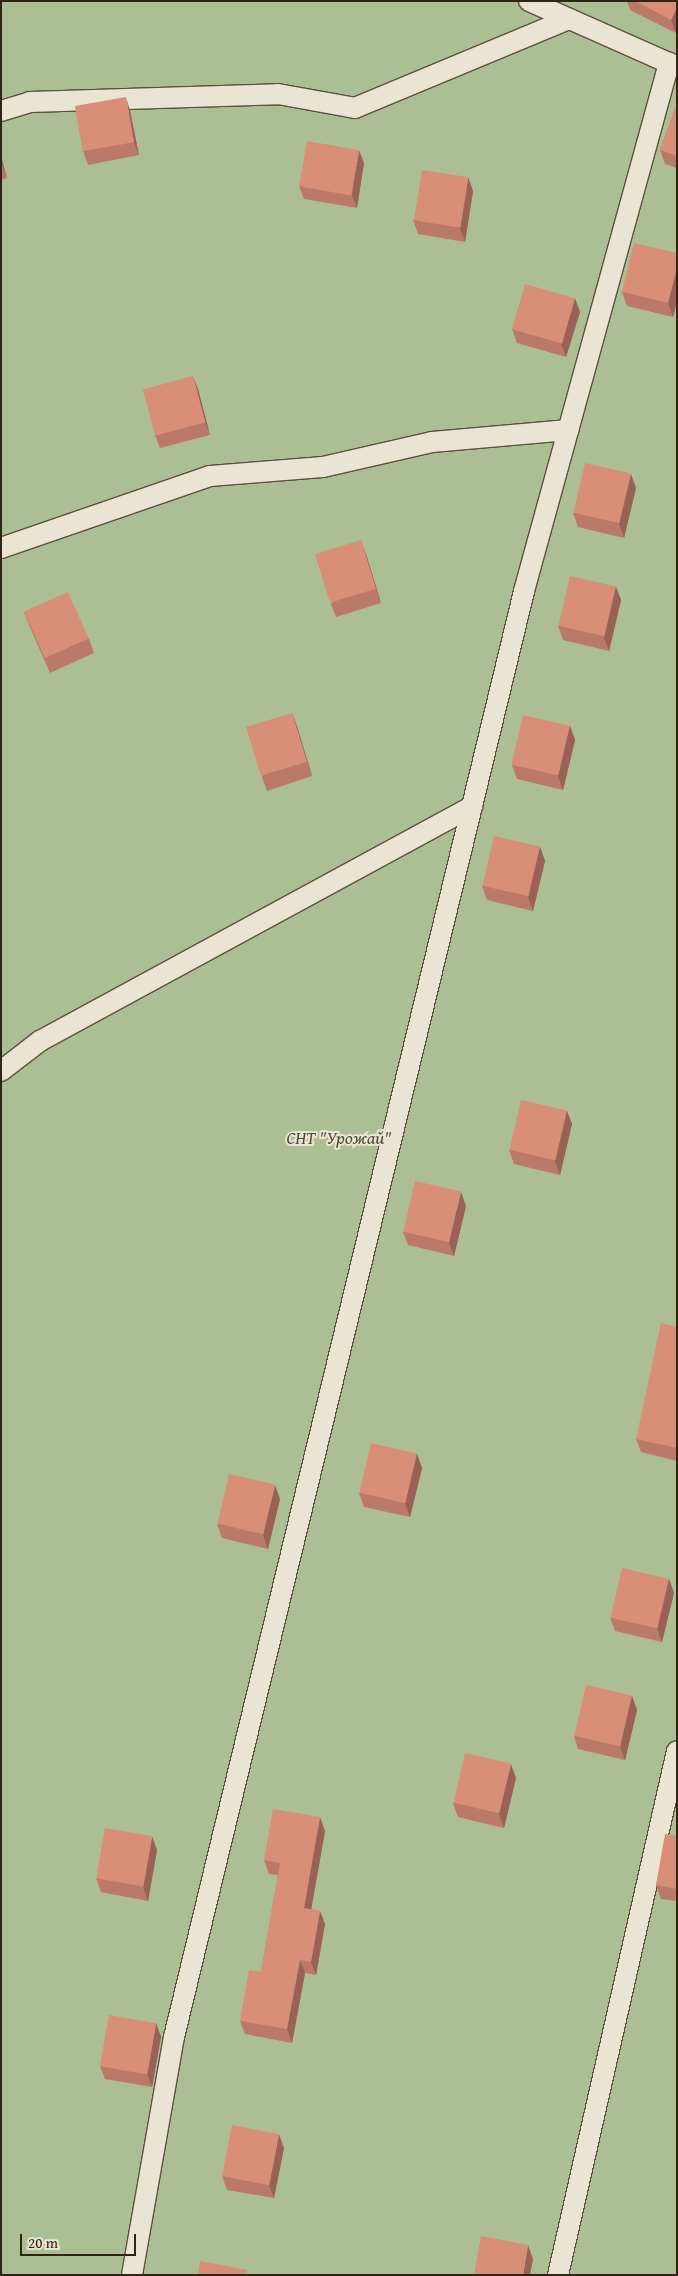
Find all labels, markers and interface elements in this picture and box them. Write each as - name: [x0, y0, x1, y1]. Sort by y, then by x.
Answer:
- park label: СНТ "Урожай": [286, 1127, 392, 1149]
- scale bar: [22, 2224, 139, 2256]
- text: 20 m: [28, 2232, 58, 2253]

